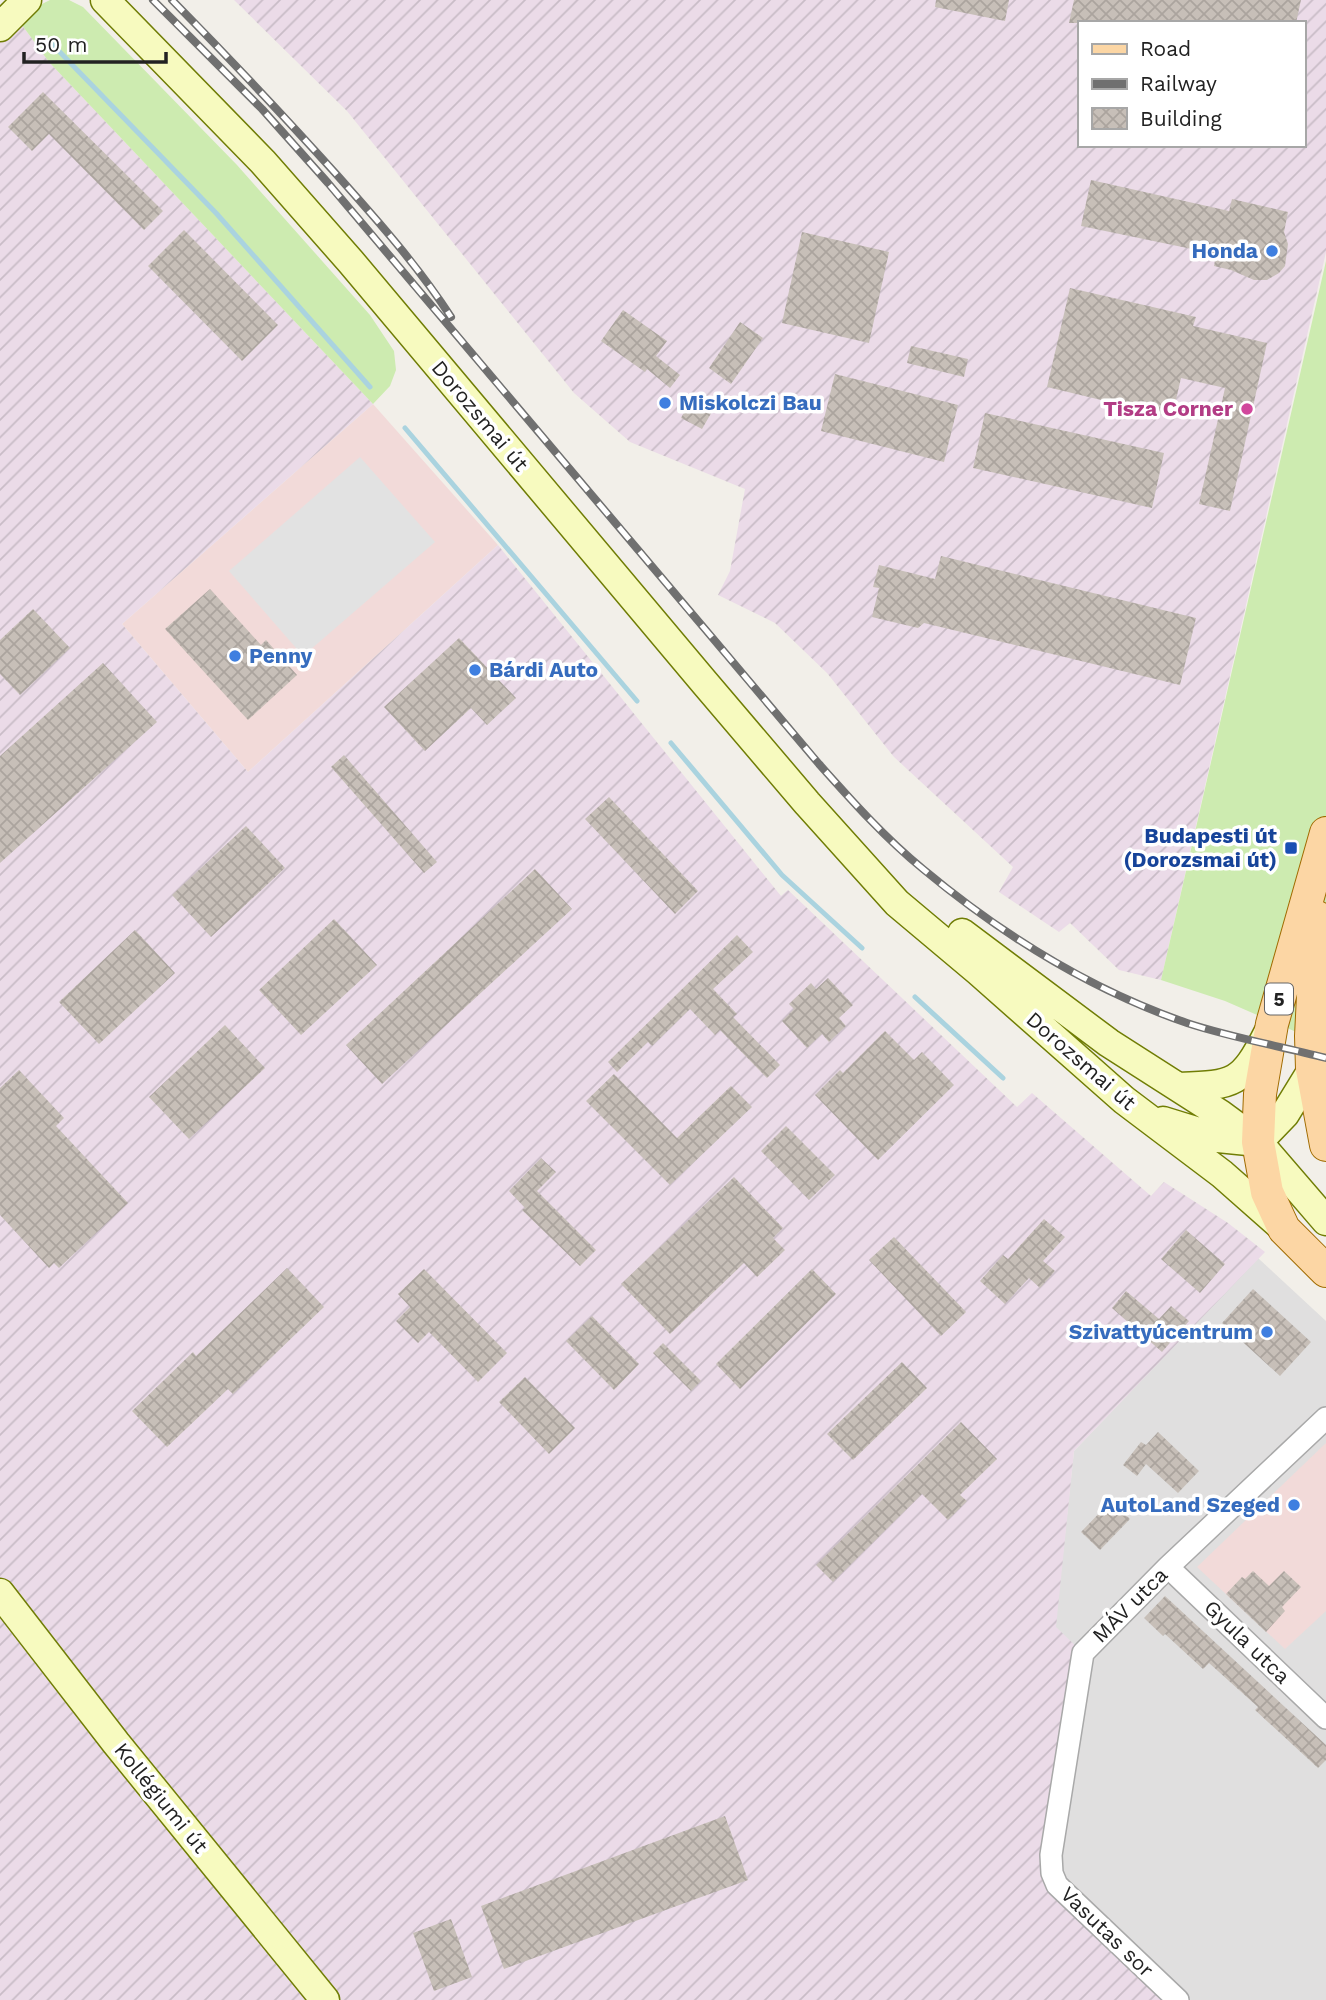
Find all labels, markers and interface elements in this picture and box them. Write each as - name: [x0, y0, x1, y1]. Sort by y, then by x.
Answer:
- scale bar: [24, 21, 166, 65]
- legend: [1078, 21, 1305, 147]
- text: 50 m: [35, 32, 87, 57]
- text: Road: [1140, 36, 1191, 61]
- text: Railway: [1140, 71, 1217, 96]
- text: Building: [1140, 106, 1222, 131]
- place label: Honda: [1192, 238, 1259, 263]
- marker: Honda: [1264, 243, 1280, 259]
- street label: Dorozsmai út: [427, 355, 534, 476]
- place label: Miskolczi Bau: [679, 390, 822, 415]
- marker: Miskolczi Bau: [657, 395, 673, 411]
- place label: Tisza Corner: [1103, 396, 1233, 421]
- marker: Tisza Corner: [1239, 401, 1255, 417]
- place label: Penny: [249, 643, 312, 668]
- marker: Penny: [227, 648, 243, 664]
- place label: Bárdi Auto: [489, 657, 598, 682]
- marker: Bárdi Auto: [467, 662, 483, 678]
- place label: Budapesti út (Dorozsmai út): [1124, 823, 1277, 872]
- marker: Budapesti út (Dorozsmai út): [1283, 840, 1299, 856]
- road number: 5: [1265, 984, 1293, 1015]
- street label: Dorozsmai út: [1021, 1006, 1141, 1115]
- place label: Szivattyúcentrum: [1069, 1319, 1253, 1344]
- marker: Szivattyúcentrum: [1259, 1324, 1275, 1340]
- place label: AutoLand Szeged: [1101, 1492, 1280, 1517]
- marker: AutoLand Szeged: [1286, 1497, 1302, 1513]
- street label: MÁV utca: [1087, 1562, 1173, 1647]
- street label: Gyula utca: [1199, 1595, 1295, 1689]
- street label: Kollégiumi út: [109, 1737, 214, 1858]
- street label: Vasutas sor: [1056, 1881, 1159, 1982]

